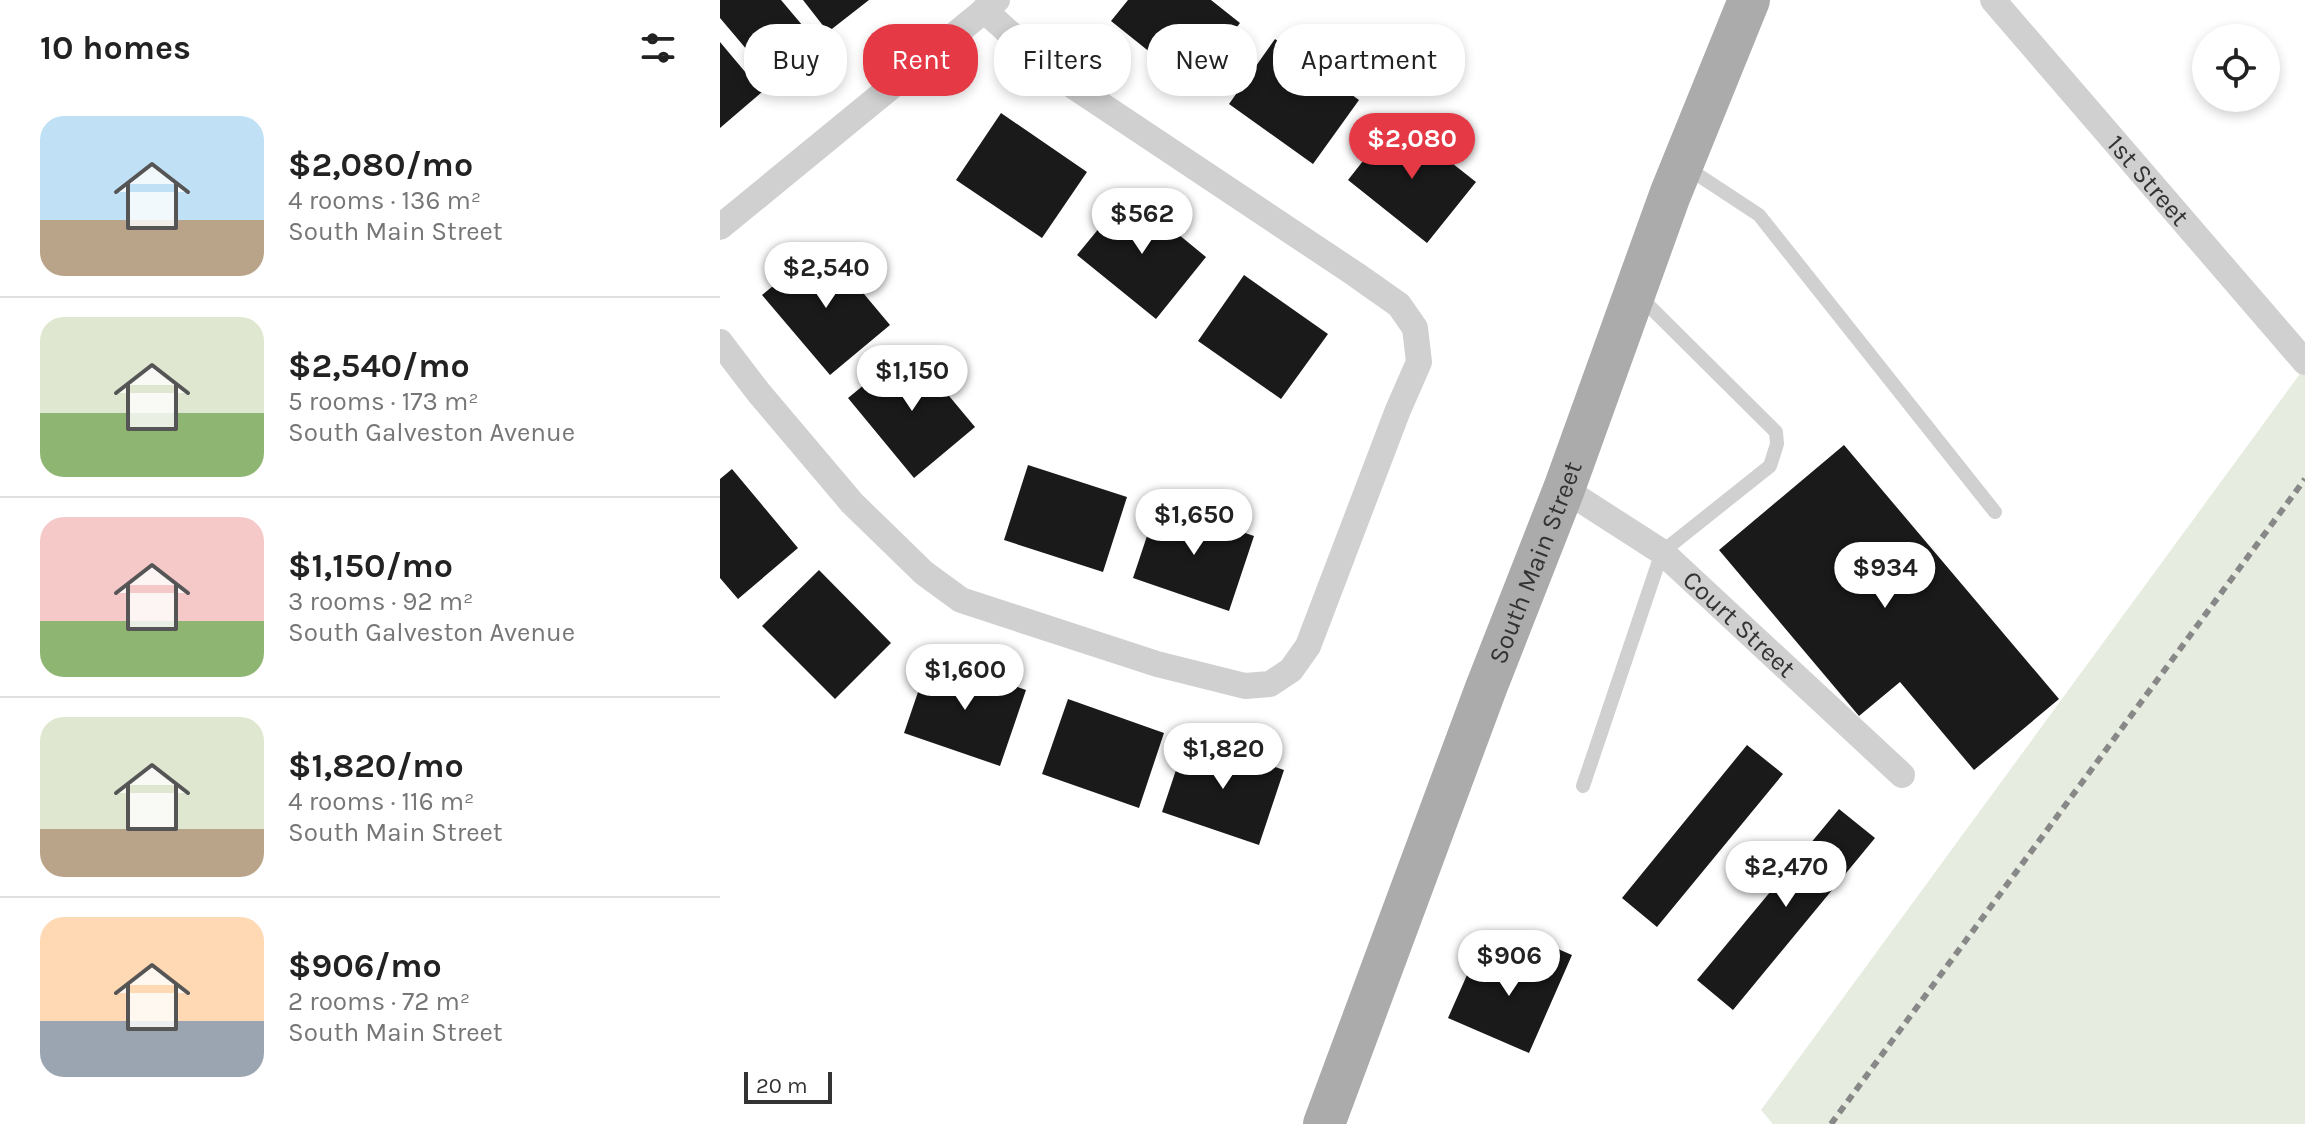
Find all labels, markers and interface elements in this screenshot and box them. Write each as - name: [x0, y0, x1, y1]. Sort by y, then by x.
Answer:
- chip: Buy: [744, 24, 847, 96]
- chip: Rent: [863, 24, 978, 96]
- chip: Filters: [994, 24, 1131, 96]
- chip: New: [1147, 24, 1257, 96]
- chip: Apartment: [1273, 24, 1465, 96]
- map controls: [2192, 24, 2280, 112]
- button: locate: [2192, 24, 2280, 112]
- icon: filters: [636, 26, 680, 70]
- text: 10 homes: [40, 28, 191, 68]
- pin: $2,080: [1347, 113, 1477, 181]
- text: $2,080: [1367, 123, 1457, 154]
- street label: 1st Street: [2101, 129, 2196, 232]
- text: $2,080/mo: [288, 145, 473, 185]
- icon: home: [104, 148, 200, 244]
- text: 4 rooms · 136 m²: [288, 185, 481, 216]
- pin: $562: [1095, 188, 1189, 256]
- text: $562: [1110, 198, 1174, 229]
- text: South Main Street: [288, 216, 503, 247]
- pin: $2,540: [761, 242, 891, 310]
- text: $2,540: [782, 252, 870, 283]
- pin: $1,150: [847, 345, 977, 413]
- text: $2,540/mo: [288, 346, 470, 386]
- icon: home: [104, 349, 200, 445]
- text: $1,150: [875, 355, 949, 386]
- text: 5 rooms · 173 m²: [288, 386, 479, 417]
- text: South Galveston Avenue: [288, 417, 575, 448]
- street label: South Main Street: [1482, 457, 1588, 668]
- pin: $1,650: [1129, 489, 1259, 557]
- text: $1,650: [1153, 499, 1235, 530]
- pin: $934: [1838, 542, 1932, 610]
- text: $1,150/mo: [288, 546, 453, 586]
- icon: home: [104, 549, 200, 645]
- text: $934: [1852, 552, 1918, 583]
- street label: Court Street: [1676, 564, 1802, 684]
- text: 3 rooms · 92 m²: [288, 586, 473, 617]
- text: South Galveston Avenue: [288, 617, 575, 648]
- pin: $1,600: [900, 644, 1030, 712]
- text: $1,600: [924, 654, 1006, 685]
- pin: $1,820: [1158, 723, 1288, 791]
- text: $1,820: [1182, 733, 1264, 764]
- text: $1,820/mo: [288, 746, 464, 786]
- icon: home: [104, 749, 200, 845]
- text: 4 rooms · 116 m²: [288, 786, 475, 817]
- text: South Main Street: [288, 817, 503, 848]
- pin: $2,470: [1721, 841, 1851, 909]
- text: $2,470: [1743, 851, 1829, 882]
- pin: $906: [1462, 930, 1556, 998]
- text: $906: [1476, 940, 1542, 971]
- text: $906/mo: [288, 946, 442, 986]
- icon: home: [104, 949, 200, 1045]
- text: 2 rooms · 72 m²: [288, 986, 470, 1017]
- text: South Main Street: [288, 1017, 503, 1048]
- scale bar: [744, 1068, 832, 1104]
- text: 20 m: [756, 1073, 808, 1099]

